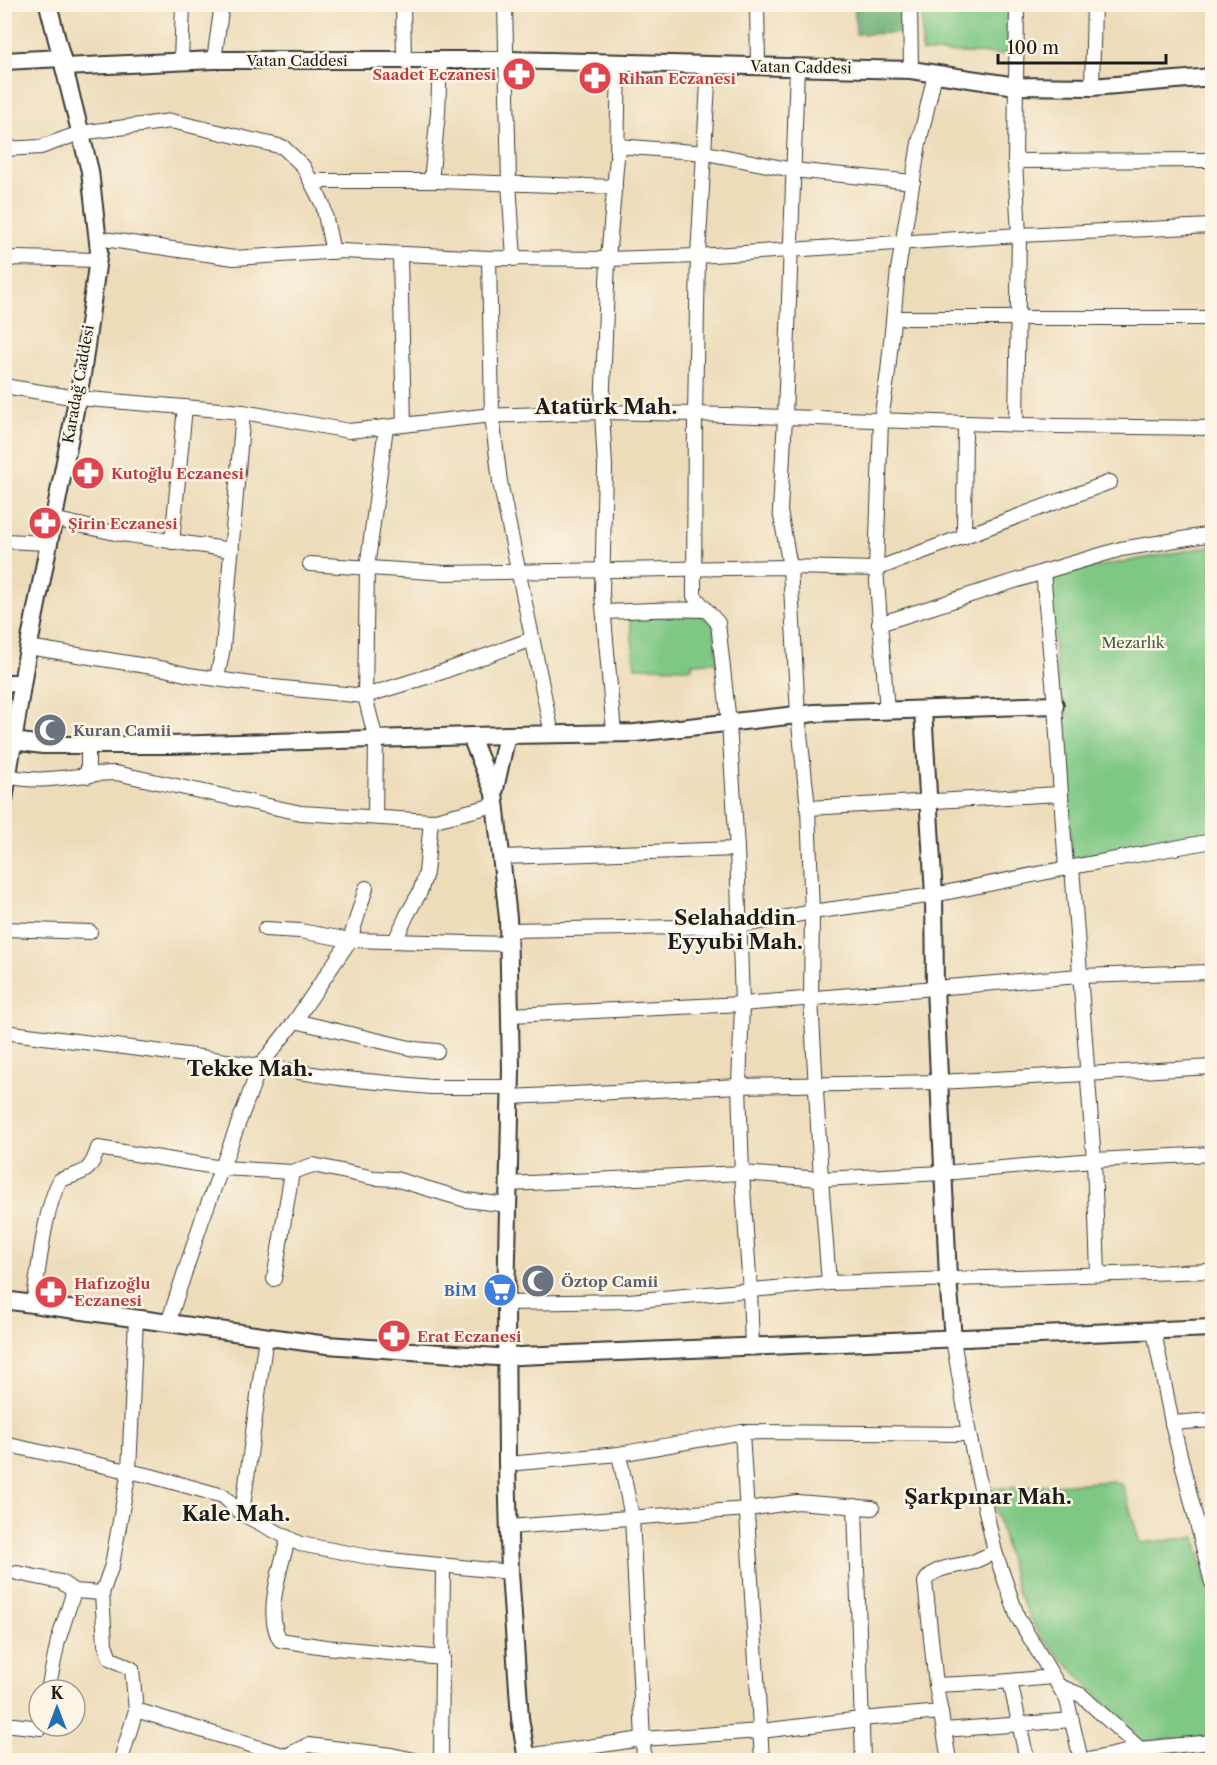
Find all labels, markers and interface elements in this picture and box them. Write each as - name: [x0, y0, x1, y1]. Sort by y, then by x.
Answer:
- scale bar: [998, 27, 1166, 65]
- text: 100 m: [1007, 37, 1059, 59]
- street label: Vatan Caddesi: [245, 51, 348, 70]
- pharmacy icon: Saadet Eczanesi: [501, 56, 537, 92]
- street label: Vatan Caddesi: [749, 57, 852, 77]
- pharmacy icon: Rihan Eczanesi: [577, 60, 613, 96]
- place label: Saadet Eczanesi: [373, 65, 497, 84]
- place label: Rihan Eczanesi: [618, 69, 736, 88]
- street label: Karadağ Caddesi: [58, 323, 98, 445]
- district label: Atatürk Mah.: [534, 394, 677, 419]
- pharmacy icon: Kutoğlu Eczanesi: [70, 455, 106, 491]
- place label: Kutoğlu Eczanesi: [111, 464, 244, 483]
- pharmacy icon: Şirin Eczanesi: [27, 505, 63, 541]
- place label: Şirin Eczanesi: [68, 514, 178, 533]
- park label: Mezarlık: [1102, 633, 1166, 652]
- mosque icon: Kuran Camii: [32, 712, 68, 748]
- place label: Kuran Camii: [73, 721, 172, 740]
- district label: Selahaddin Eyyubi Mah.: [667, 905, 803, 954]
- district label: Tekke Mah.: [187, 1056, 313, 1081]
- mosque icon: Öztop Camii: [520, 1263, 556, 1299]
- supermarket icon: BİM: [482, 1272, 518, 1308]
- place label: Öztop Camii: [561, 1272, 659, 1291]
- pharmacy icon: Hafızoğlu Eczanesi: [33, 1274, 69, 1310]
- place label: Hafızoğlu Eczanesi: [74, 1274, 151, 1310]
- place label: BİM: [444, 1281, 477, 1300]
- pharmacy icon: Erat Eczanesi: [376, 1318, 412, 1354]
- place label: Erat Eczanesi: [417, 1327, 522, 1346]
- district label: Şarkpınar Mah.: [904, 1484, 1072, 1509]
- district label: Kale Mah.: [182, 1501, 290, 1526]
- north arrow: [27, 1678, 87, 1738]
- text: K: [51, 1683, 65, 1703]

